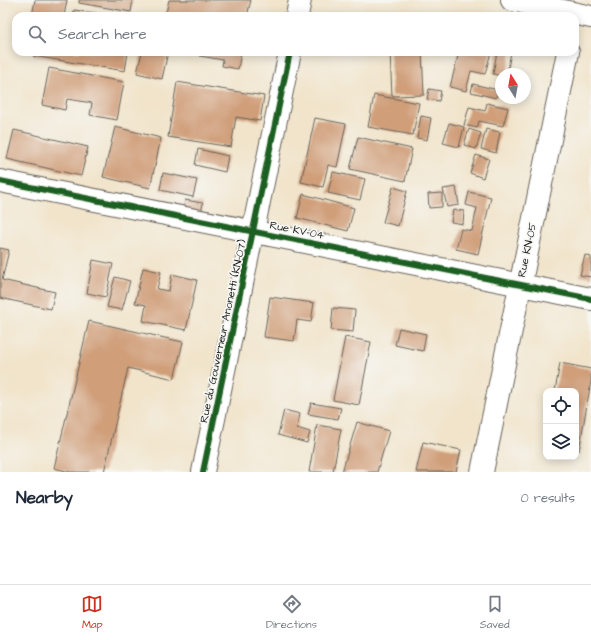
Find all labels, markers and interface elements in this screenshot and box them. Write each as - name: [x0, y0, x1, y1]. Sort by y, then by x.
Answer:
- search box: [12, 12, 579, 56]
- icon: search: [26, 23, 48, 45]
- text: Search here: [58, 24, 147, 45]
- north arrow: [495, 68, 531, 104]
- street label: Rue KV-04: [268, 217, 326, 243]
- street label: Rue KN-05: [514, 221, 540, 279]
- street label: Rue du Gouverneur Anonetti (KN-07): [196, 238, 250, 424]
- map controls: [543, 388, 579, 460]
- button: locate: [543, 388, 579, 424]
- button: layers: [543, 424, 579, 460]
- text: Nearby: [16, 486, 73, 510]
- text: 0 results: [520, 489, 575, 507]
- tab: Map: [81, 593, 103, 632]
- tab: Directions: [266, 593, 317, 632]
- tab: Saved: [480, 593, 510, 632]

